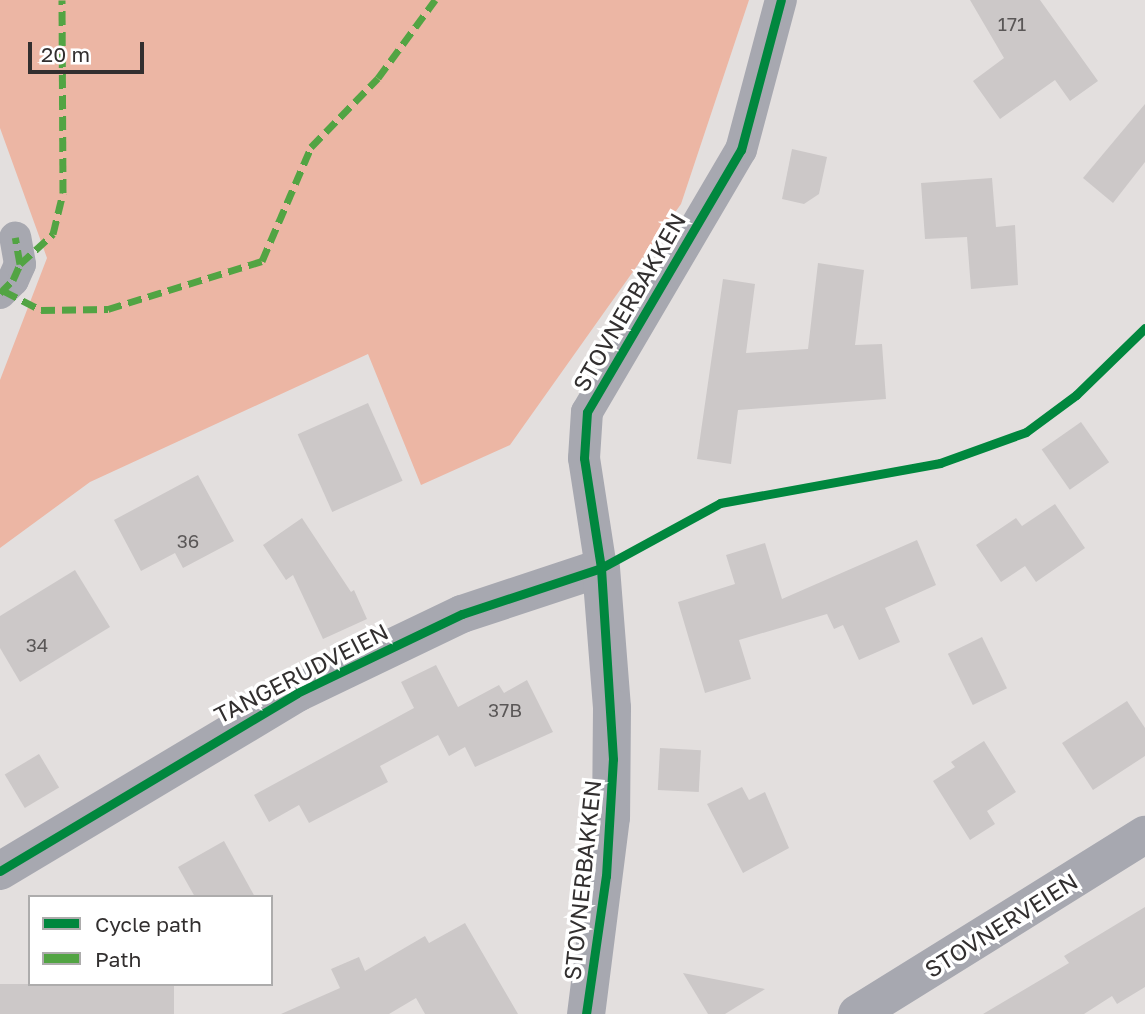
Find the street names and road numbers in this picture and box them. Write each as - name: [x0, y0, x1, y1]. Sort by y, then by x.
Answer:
- street label: STOVNERBAKKEN: [567, 208, 691, 396]
- street label: TANGERUDVEIEN: [209, 617, 393, 729]
- street label: STOVNERBAKKEN: [558, 779, 606, 981]
- street label: STOVNERVEIEN: [919, 867, 1083, 983]

